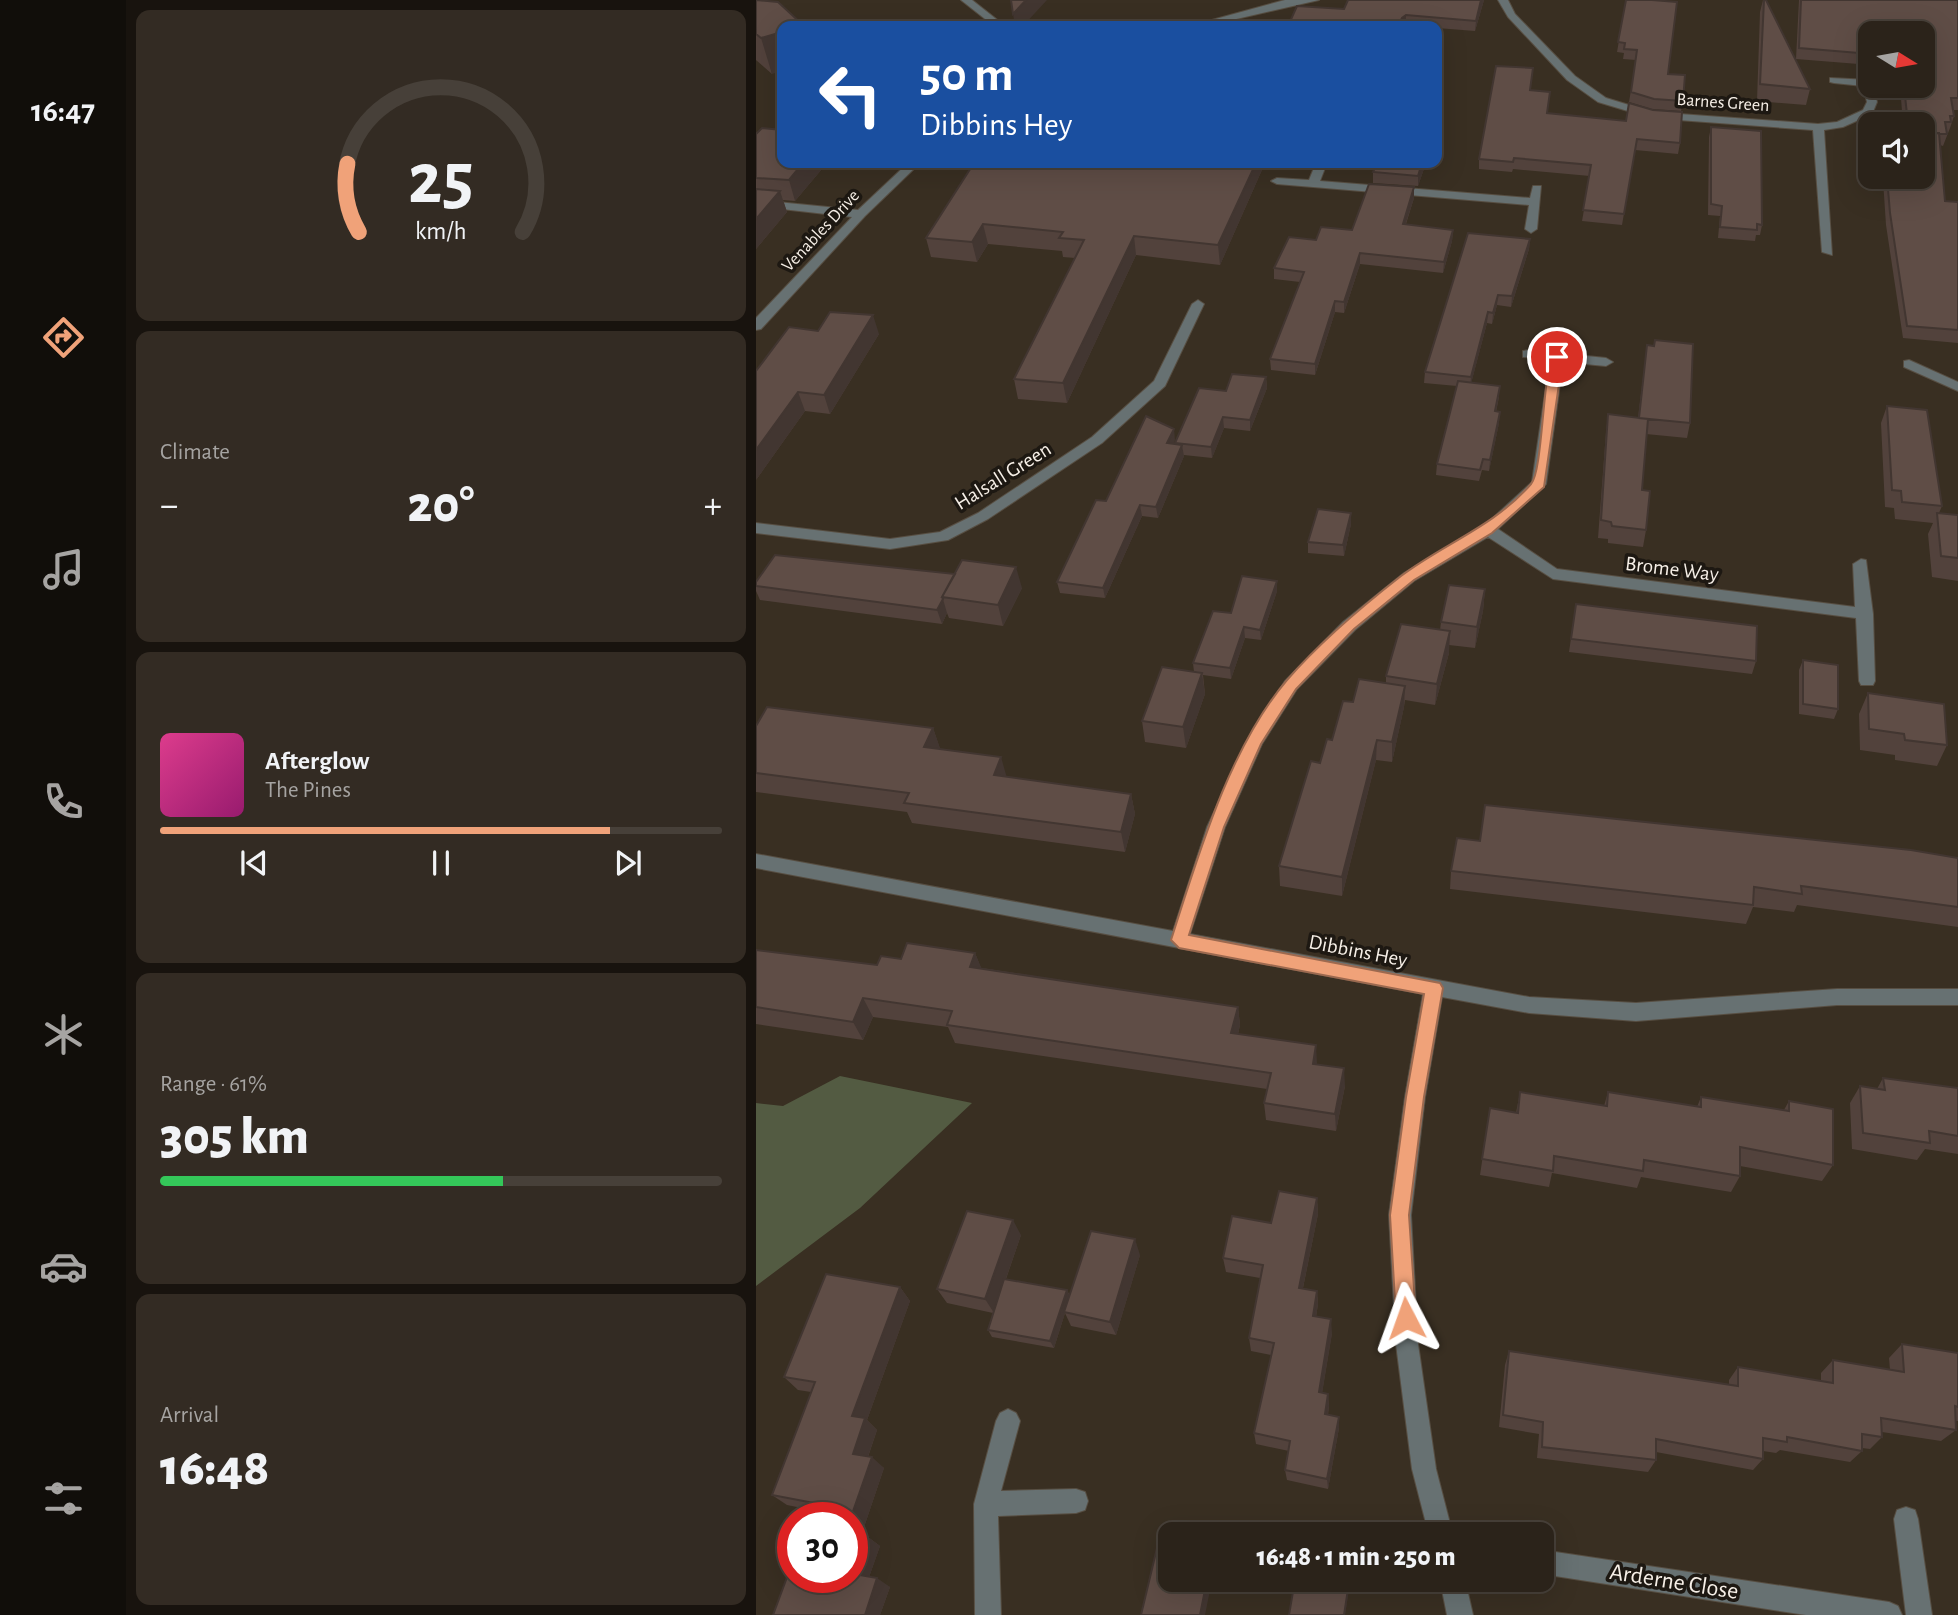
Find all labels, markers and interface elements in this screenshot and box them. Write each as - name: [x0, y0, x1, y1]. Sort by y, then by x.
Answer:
- north arrow: [1858, 21, 1936, 98]
- map controls: [1858, 21, 1935, 189]
- icon: left: [805, 49, 896, 140]
- text: 50 m: [920, 51, 1014, 100]
- street label: Barnes Green: [1676, 91, 1770, 115]
- text: 16:47: [31, 95, 95, 127]
- text: Dibbins Hey: [920, 109, 1072, 141]
- button: sound: [1858, 112, 1935, 189]
- text: 25: [408, 144, 474, 217]
- street label: Venables Drive: [779, 187, 863, 275]
- text: km/h: [415, 218, 467, 243]
- icon: directions: [39, 313, 88, 362]
- pin: [1527, 327, 1587, 387]
- icon: arrive: [1538, 338, 1576, 376]
- street label: Halsall Green: [951, 438, 1055, 514]
- text: Climate: [160, 441, 230, 464]
- text: 20°: [407, 479, 475, 531]
- text: −: [160, 487, 178, 525]
- text: +: [704, 487, 722, 525]
- icon: music: [39, 545, 88, 594]
- street label: Brome Way: [1624, 553, 1720, 585]
- text: Afterglow: [265, 748, 369, 774]
- icon: phone: [39, 777, 88, 826]
- text: The Pines: [265, 779, 351, 802]
- icon: previous: [235, 844, 273, 882]
- icon: pause: [422, 844, 460, 882]
- icon: next: [609, 844, 647, 882]
- street label: Dibbins Hey: [1307, 931, 1409, 971]
- icon: climate: [39, 1010, 88, 1059]
- text: Range · 61%: [160, 1073, 267, 1096]
- text: 305 km: [160, 1111, 309, 1163]
- icon: car: [39, 1242, 88, 1291]
- position arrow: [1369, 1281, 1443, 1355]
- text: Arrival: [160, 1404, 219, 1427]
- text: 16:48: [160, 1442, 269, 1494]
- icon: filters: [39, 1474, 88, 1523]
- speed limit sign: 30: [777, 1502, 868, 1593]
- text: 16:48 · 1 min · 250 m: [1256, 1544, 1456, 1570]
- street label: Arderne Close: [1608, 1560, 1740, 1604]

